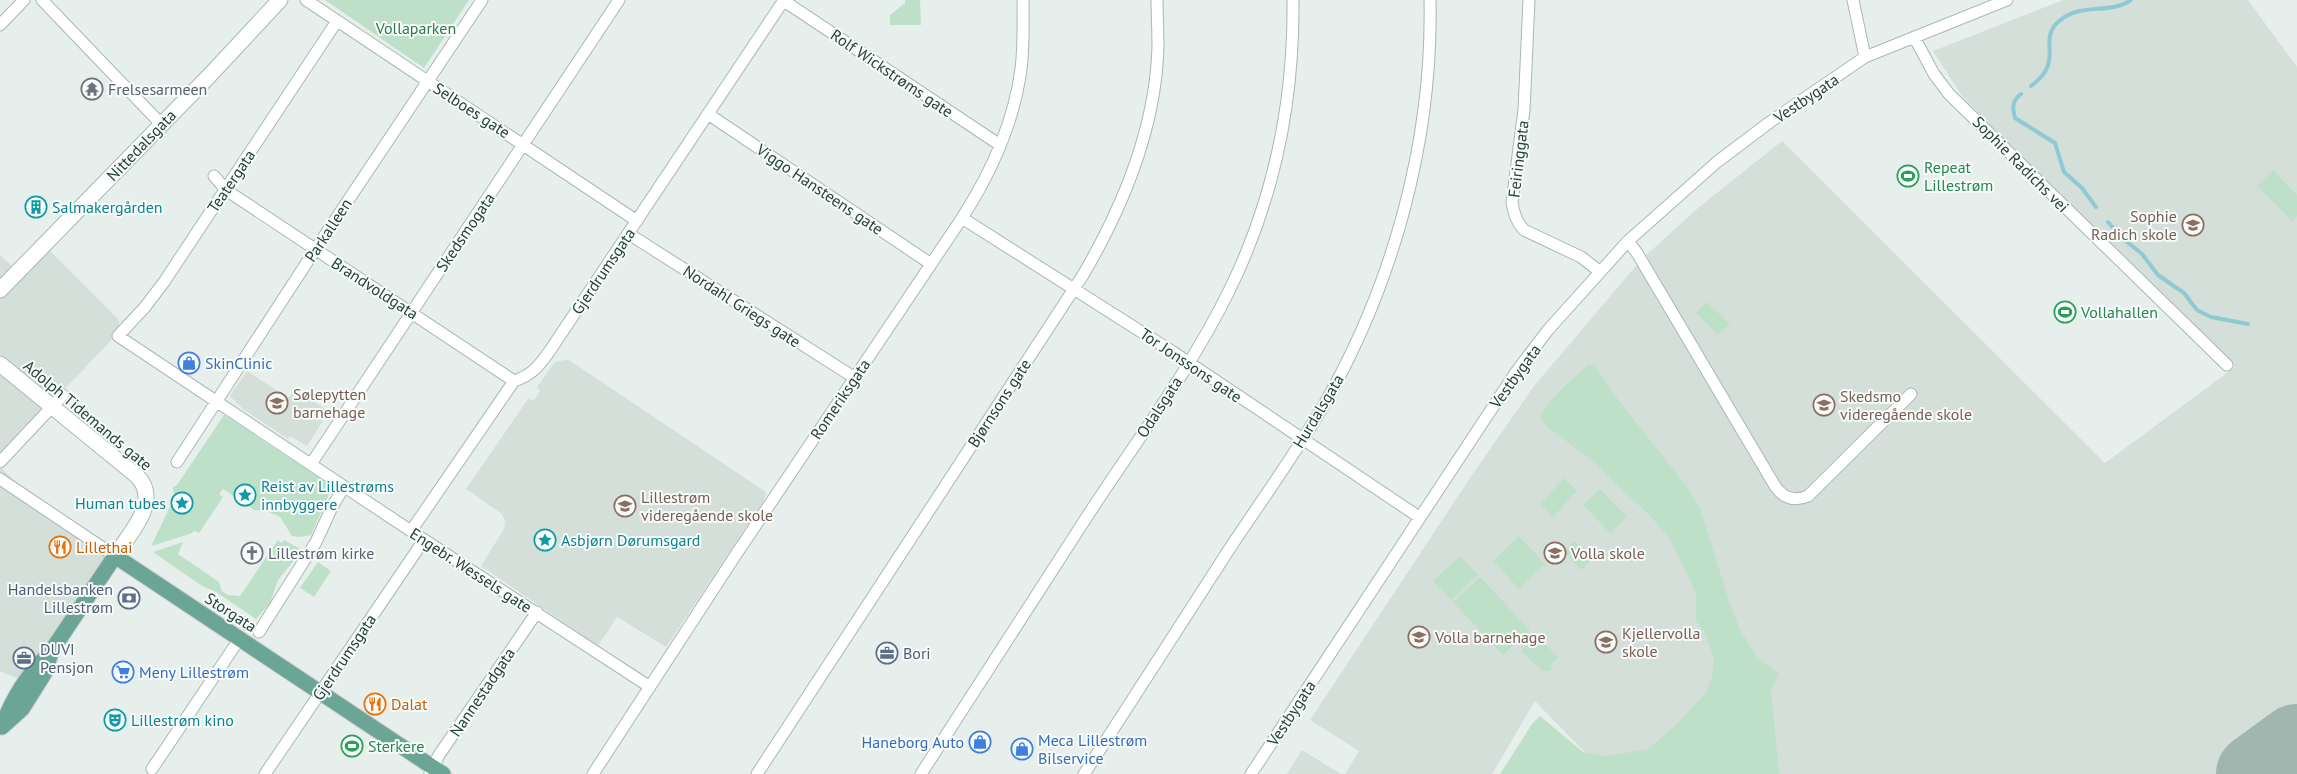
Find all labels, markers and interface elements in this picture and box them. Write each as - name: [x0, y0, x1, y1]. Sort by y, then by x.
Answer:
- park label: Vollaparken: [375, 18, 456, 38]
- street label: Rolf Wickstrøms gate: [827, 25, 957, 121]
- street label: Vestbygata: [1769, 69, 1842, 128]
- temple icon: Frelsesarmeen: [80, 77, 104, 101]
- street label: Selboes gate: [430, 78, 514, 142]
- place label: Frelsesarmeen: [108, 79, 207, 99]
- street label: Nittedalsgata: [102, 105, 180, 185]
- street label: Sophie Radichs vei: [1969, 112, 2073, 216]
- street label: Feiringgata: [1503, 119, 1533, 199]
- street label: Viggo Hansteens gate: [752, 139, 887, 239]
- street label: Teatergata: [203, 146, 259, 216]
- place label: Repeat Lillestrøm: [1924, 157, 1993, 195]
- sports icon: Repeat Lillestrøm: [1896, 164, 1920, 188]
- street label: Skedsmogata: [431, 189, 499, 275]
- building icon: Salmakergården: [24, 195, 48, 219]
- street label: Parkalleen: [300, 195, 356, 265]
- place label: Salmakergården: [52, 197, 163, 217]
- place label: Sophie Radich skole: [2091, 206, 2177, 244]
- school or university icon: Sophie Radich skole: [2181, 213, 2205, 237]
- street label: Gjerdrumsgata: [567, 224, 639, 318]
- street label: Brandvoldgata: [328, 253, 422, 323]
- street label: Nordahl Griegs gate: [680, 261, 804, 351]
- sports icon: Vollahallen: [2053, 300, 2077, 324]
- place label: Vollahallen: [2080, 302, 2158, 322]
- street label: Tor Jonssons gate: [1136, 323, 1246, 407]
- street label: Vestbygata: [1485, 340, 1545, 413]
- shop icon: SkinClinic: [177, 351, 201, 375]
- place label: SkinClinic: [205, 353, 273, 373]
- street label: Adolph Tidemands gate: [20, 355, 156, 475]
- street label: Romeriksgata: [806, 355, 874, 443]
- street label: Bjørnsons gate: [963, 355, 1035, 451]
- street label: Hurdalsgata: [1288, 370, 1348, 452]
- street label: Odalsgata: [1132, 373, 1186, 441]
- place label: Sølepytten barnehage: [293, 384, 366, 422]
- place label: Skedsmo videregående skole: [1840, 386, 1972, 424]
- school or university icon: Sølepytten barnehage: [265, 391, 289, 415]
- school or university icon: Skedsmo videregående skole: [1812, 393, 1836, 417]
- place label: Reist av Lillestrøms innbyggere: [261, 476, 394, 514]
- place icon: Reist av Lillestrøms innbyggere: [233, 483, 257, 507]
- place label: Lillestrøm videregående skole: [641, 487, 773, 525]
- place icon: Human tubes: [170, 491, 194, 515]
- place label: Human tubes: [75, 493, 166, 513]
- school or university icon: Lillestrøm videregående skole: [613, 494, 637, 518]
- street label: Engebr. Wessels gate: [406, 523, 536, 617]
- place icon: Asbjørn Dørumsgard: [533, 528, 557, 552]
- place label: Asbjørn Dørumsgard: [561, 530, 700, 550]
- restaurant icon: Lillethai: [48, 535, 72, 559]
- place label: Lillethai: [76, 537, 132, 557]
- church icon: Lillestrøm kirke: [240, 541, 264, 565]
- school or university icon: Volla skole: [1543, 541, 1567, 565]
- place label: Lillestrøm kirke: [268, 543, 374, 563]
- place label: Volla skole: [1570, 543, 1645, 563]
- place label: Handelsbanken Lillestrøm: [8, 579, 113, 617]
- bank icon: Handelsbanken Lillestrøm: [117, 586, 141, 610]
- street label: Storgata: [201, 588, 261, 636]
- street label: Gjerdrumsgata: [308, 610, 380, 704]
- place label: Kjellervolla skole: [1622, 623, 1700, 661]
- school or university icon: Volla barnehage: [1407, 625, 1431, 649]
- place label: Volla barnehage: [1434, 627, 1546, 647]
- school or university icon: Kjellervolla skole: [1594, 630, 1618, 654]
- place label: DUVI Pensjon: [40, 639, 94, 677]
- office icon: Bori: [875, 641, 899, 665]
- place label: Bori: [903, 643, 931, 663]
- street label: Nannestadgata: [445, 644, 519, 740]
- office icon: DUVI Pensjon: [12, 646, 36, 670]
- supermarket icon: Meny Lillestrøm: [111, 660, 135, 684]
- place label: Meny Lillestrøm: [139, 662, 249, 682]
- street label: Vestbygata: [1262, 676, 1320, 750]
- restaurant icon: Dalat: [363, 692, 387, 716]
- place label: Dalat: [391, 694, 428, 714]
- theatre icon: Lillestrøm kino: [103, 708, 127, 732]
- place label: Lillestrøm kino: [131, 710, 234, 730]
- shop icon: Haneborg Auto: [968, 730, 992, 754]
- place label: Meca Lillestrøm Bilservice: [1038, 730, 1147, 768]
- place label: Haneborg Auto: [862, 732, 964, 752]
- sports icon: Sterkere: [340, 734, 364, 758]
- place label: Sterkere: [368, 736, 424, 756]
- shop icon: Meca Lillestrøm Bilservice: [1010, 737, 1034, 761]

